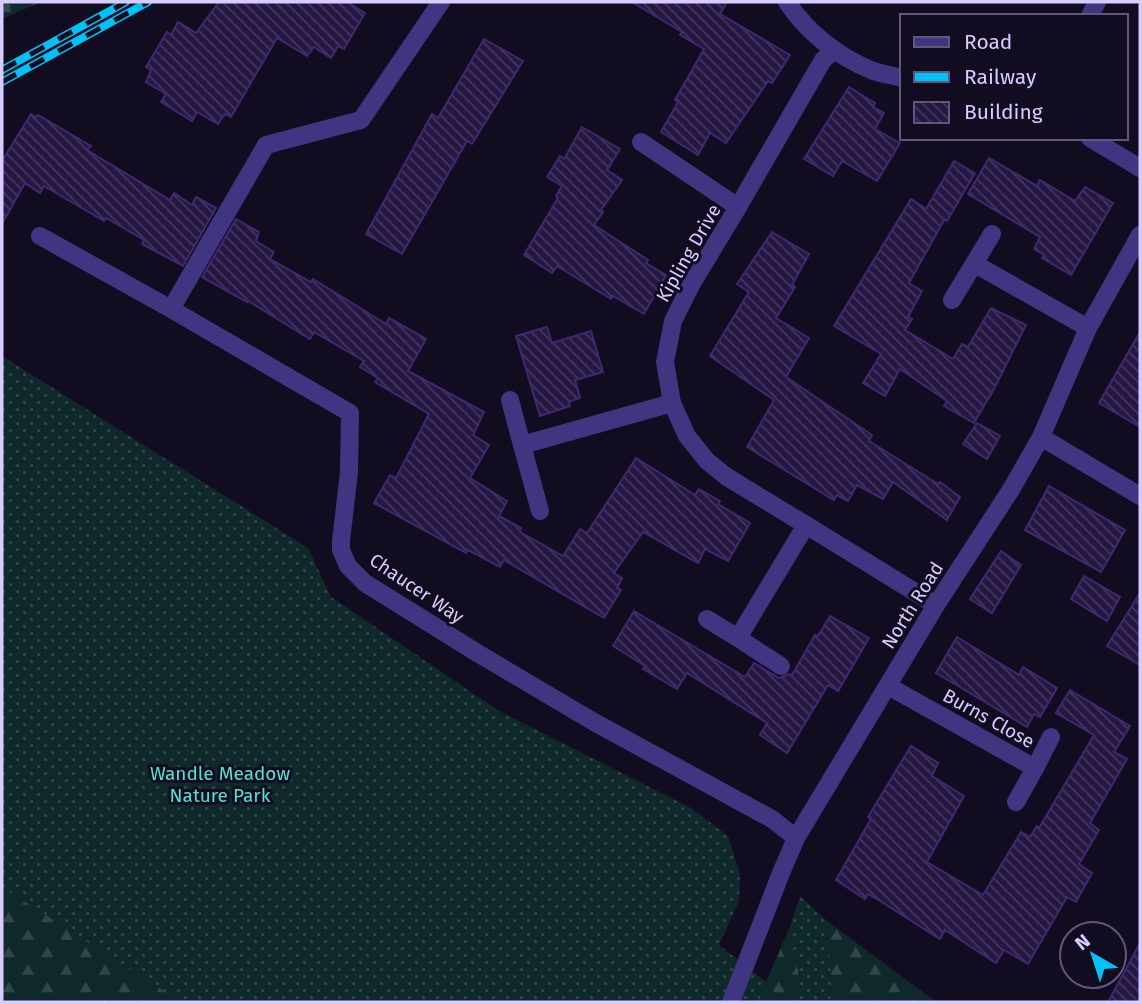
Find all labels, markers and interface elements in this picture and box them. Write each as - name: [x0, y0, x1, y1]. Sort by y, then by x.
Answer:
- legend: [900, 14, 1128, 140]
- text: Road: [964, 29, 1012, 55]
- text: Railway: [964, 64, 1037, 90]
- text: Building: [964, 99, 1043, 125]
- street label: Kipling Drive: [651, 200, 726, 306]
- street label: Chaucer Way: [365, 548, 469, 629]
- street label: North Road: [877, 558, 948, 653]
- street label: Burns Close: [939, 684, 1039, 753]
- park label: Wandle Meadow Nature Park: [150, 762, 290, 807]
- north arrow: [1058, 920, 1128, 990]
- text: N: [1070, 929, 1095, 955]

